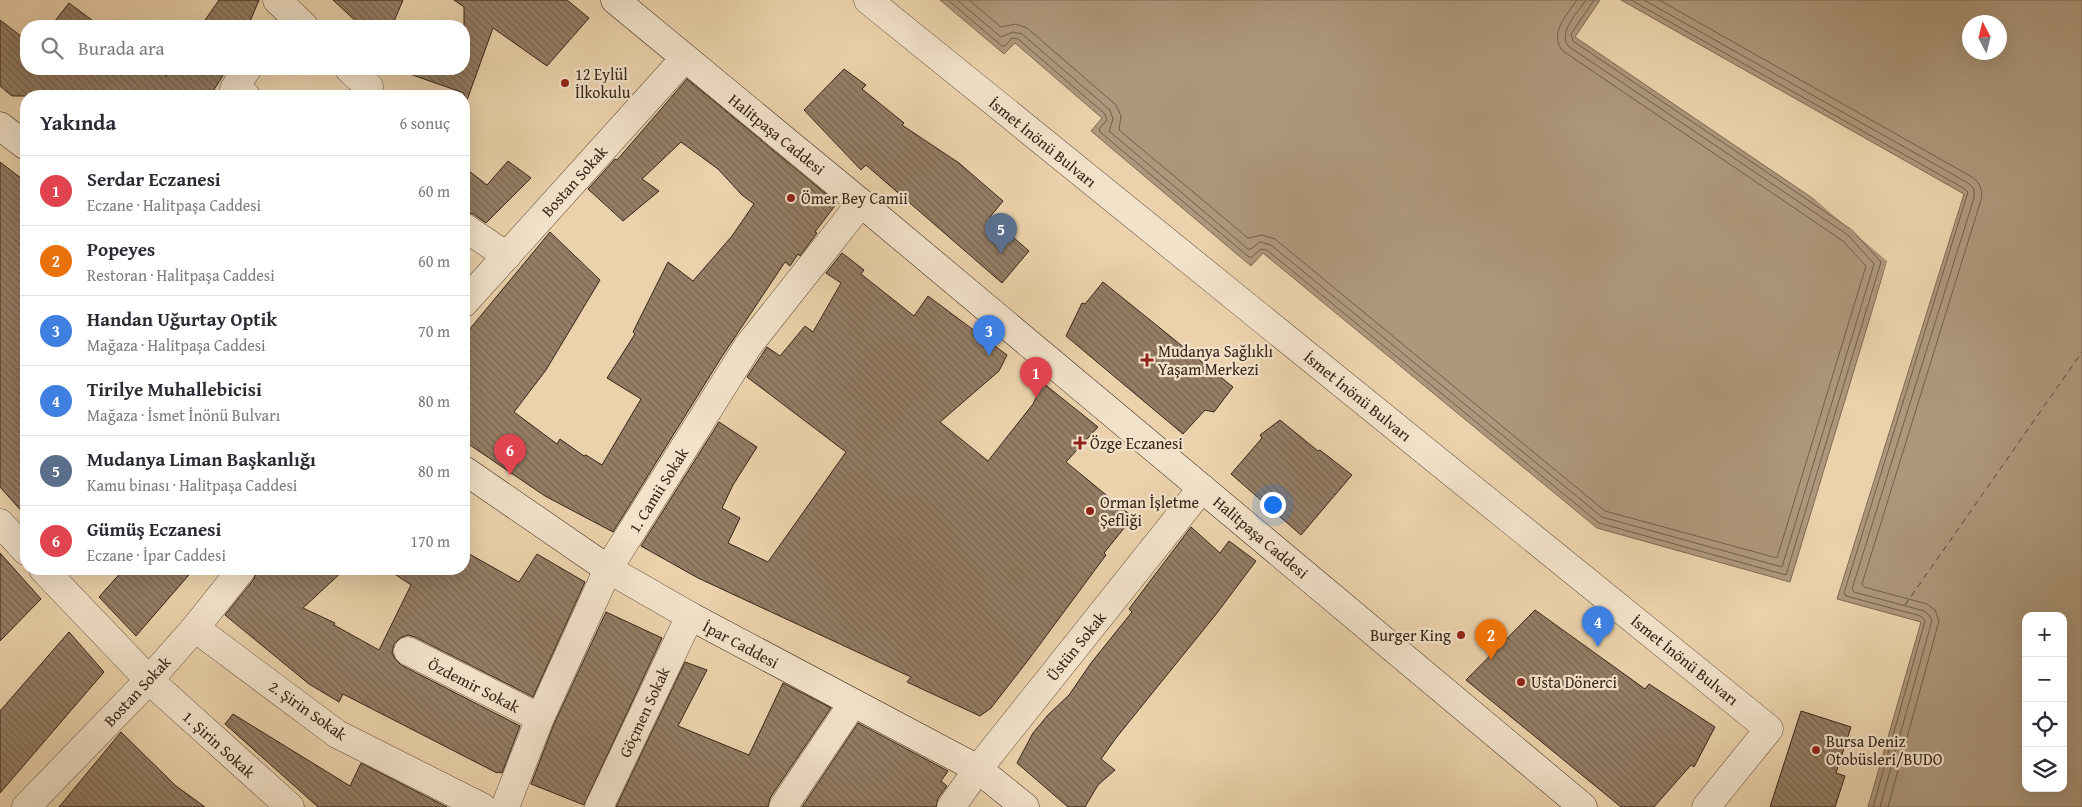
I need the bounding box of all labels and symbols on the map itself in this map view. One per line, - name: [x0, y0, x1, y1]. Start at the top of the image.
- north arrow: [1962, 15, 2007, 60]
- place label: 12 Eylül İlkokulu: [575, 62, 631, 104]
- marker: 12 Eylül İlkokulu: [559, 77, 571, 89]
- street label: Halitpaşa Caddesi: [724, 88, 831, 181]
- street label: İsmet İnönü Bulvarı: [984, 91, 1103, 193]
- street label: Bostan Sokak: [535, 139, 613, 222]
- place label: Ömer Bey Camii: [801, 186, 908, 210]
- marker: Ömer Bey Camii: [785, 192, 797, 204]
- pin: 5: [985, 213, 1017, 254]
- pin: 3: [973, 315, 1005, 356]
- place label: Mudanya Sağlıklı Yaşam Merkezi: [1158, 339, 1274, 381]
- street label: İsmet İnönü Bulvarı: [1299, 345, 1418, 447]
- marker: Mudanya Sağlıklı Yaşam Merkezi: [1140, 353, 1154, 367]
- pin: 1: [1020, 357, 1052, 398]
- place label: Özge Eczanesi: [1090, 431, 1183, 455]
- pin: 6: [494, 434, 526, 475]
- marker: Özge Eczanesi: [1074, 437, 1086, 449]
- street label: 1. Camii Sokak: [622, 442, 694, 537]
- place label: Orman İşletme Şefliği: [1100, 490, 1199, 532]
- street label: Halitpaşa Caddesi: [1208, 490, 1314, 584]
- your location: [1260, 492, 1286, 518]
- marker: Orman İşletme Şefliği: [1084, 505, 1096, 517]
- street label: Üstün Sokak: [1040, 605, 1112, 686]
- pin: 4: [1582, 606, 1614, 647]
- street label: İsmet İnönü Bulvarı: [1626, 609, 1745, 711]
- street label: İpar Caddesi: [699, 614, 784, 674]
- pin: 2: [1475, 619, 1507, 660]
- place label: Burger King: [1370, 623, 1451, 647]
- marker: Burger King: [1455, 629, 1467, 641]
- street label: Bostan Sokak: [98, 650, 177, 732]
- street label: Özdemir Sokak: [424, 652, 525, 719]
- street label: Göçmen Sokak: [613, 662, 676, 761]
- place label: Usta Dönerci: [1531, 670, 1617, 694]
- street label: 2. Şirin Sokak: [264, 674, 353, 746]
- marker: Usta Dönerci: [1515, 676, 1527, 688]
- street label: 1. Şirin Sokak: [177, 705, 261, 784]
- place label: Bursa Deniz Otobüsleri/BUDO: [1826, 729, 1943, 771]
- marker: Bursa Deniz Otobüsleri/BUDO: [1810, 744, 1822, 756]

